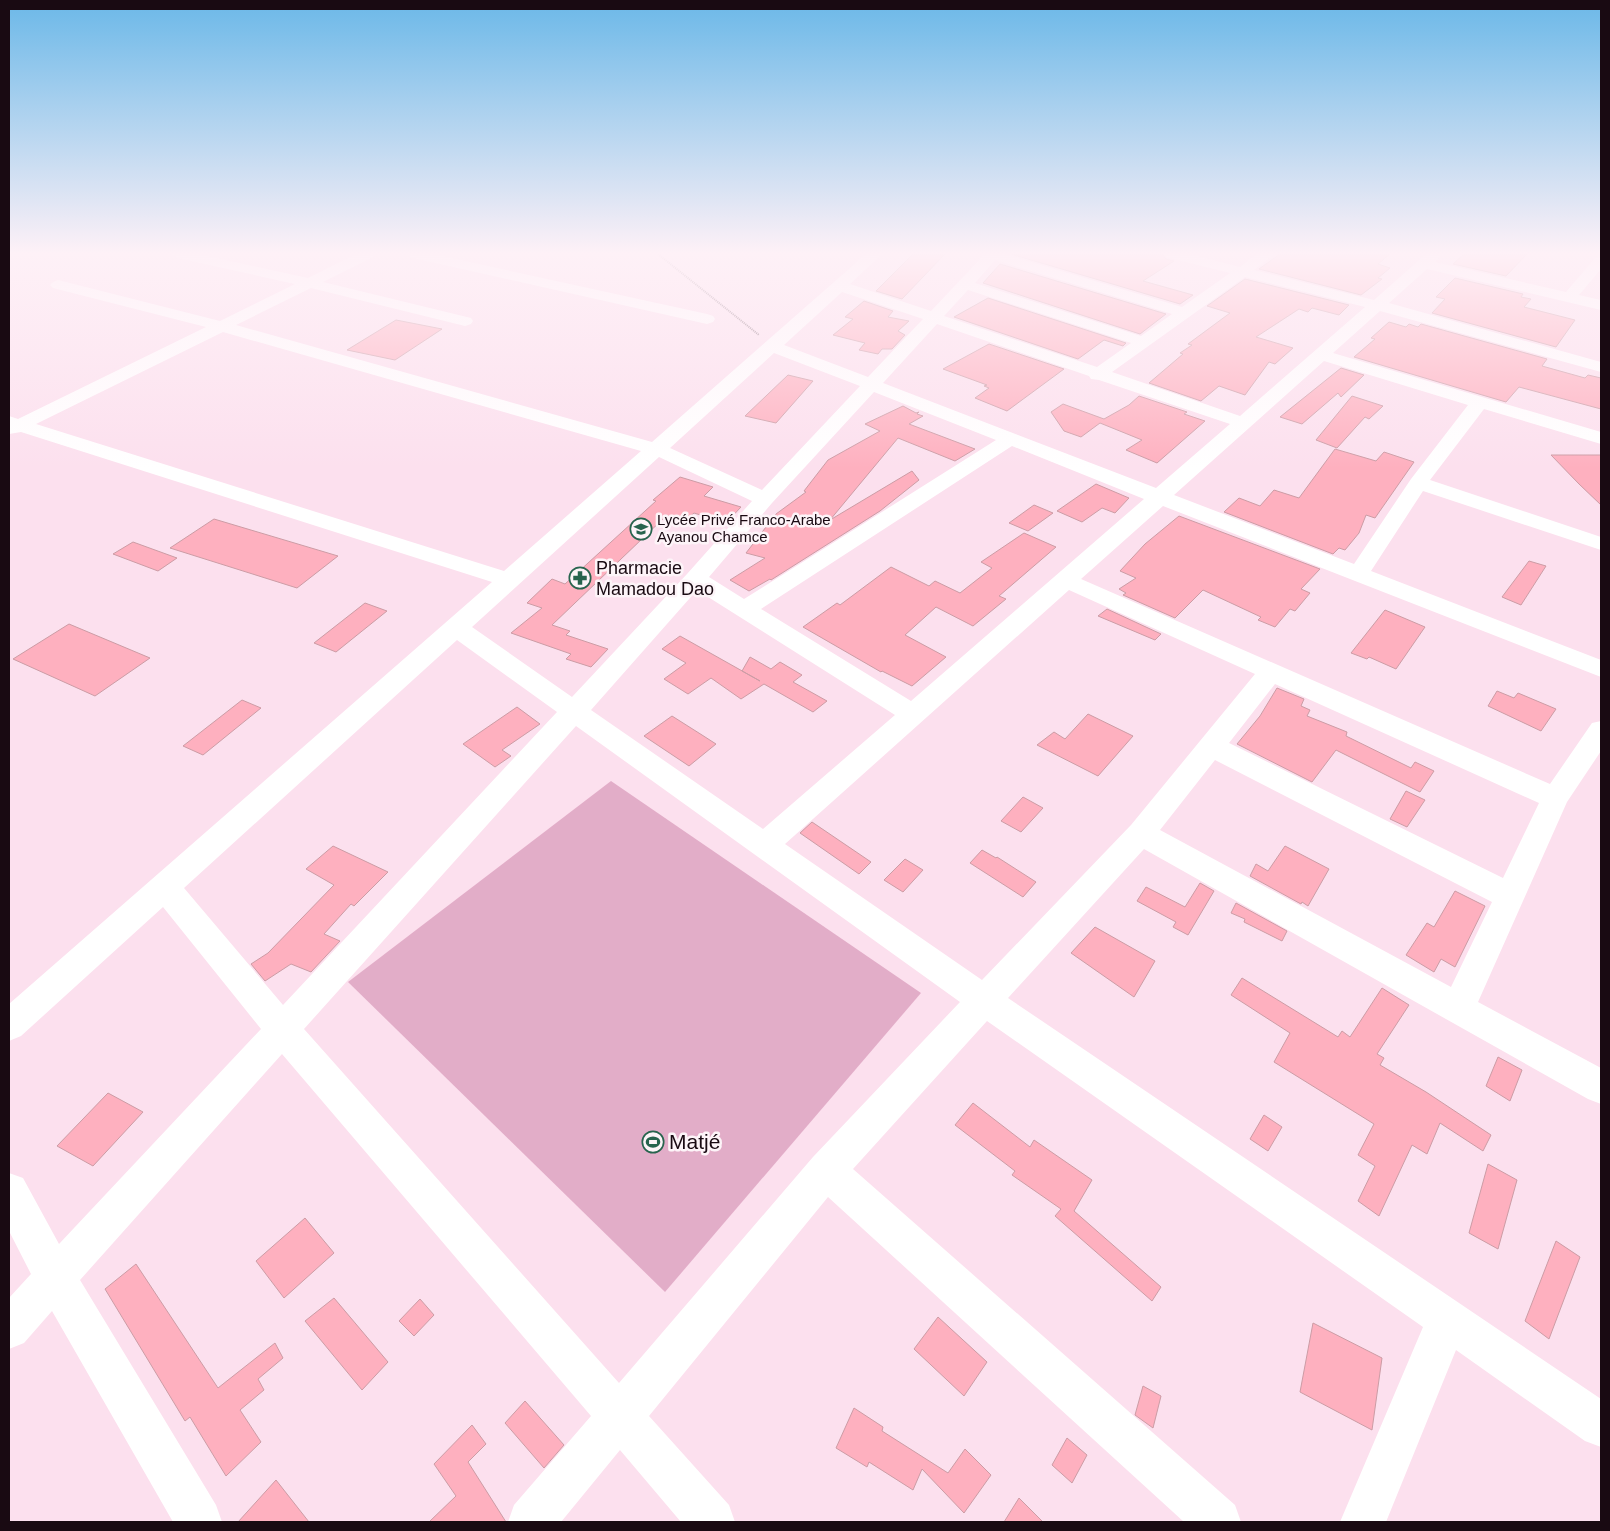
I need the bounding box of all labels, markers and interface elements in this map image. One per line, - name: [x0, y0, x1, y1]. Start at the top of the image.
- place label: Lycée Privé Franco-Arabe Ayanou Chamce: [657, 511, 831, 545]
- school or university icon: Lycée Privé Franco-Arabe Ayanou Chamce: [629, 517, 653, 541]
- place label: Pharmacie Mamadou Dao: [596, 558, 714, 599]
- pharmacy icon: Pharmacie Mamadou Dao: [568, 566, 592, 590]
- sports icon: Matjé: [641, 1130, 665, 1154]
- place label: Matjé: [669, 1130, 720, 1153]

